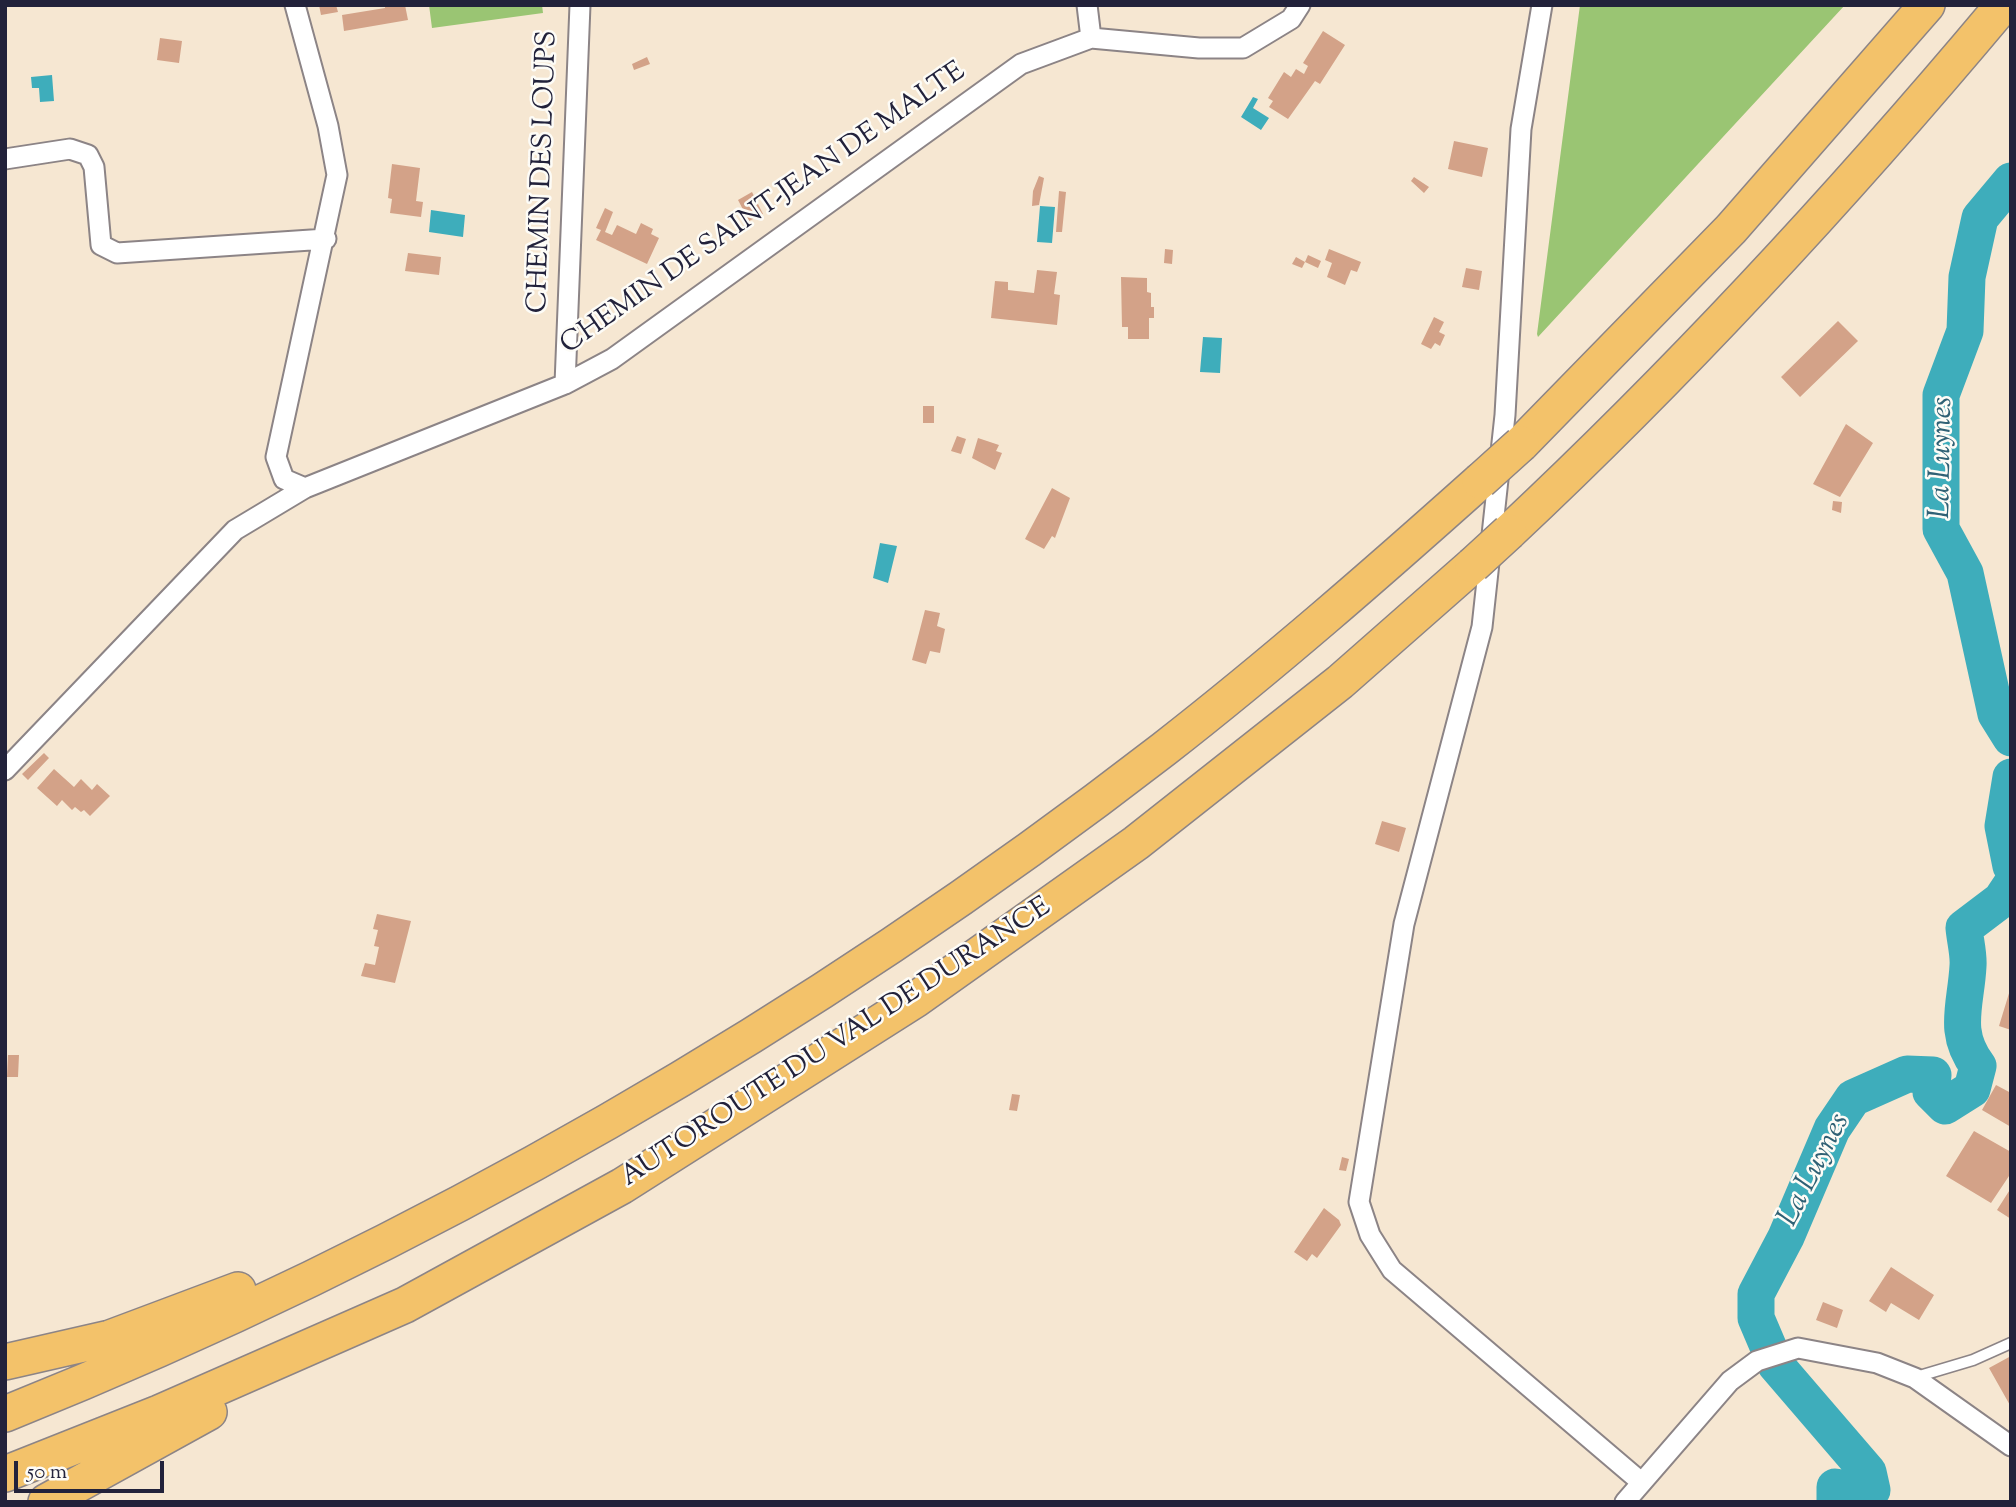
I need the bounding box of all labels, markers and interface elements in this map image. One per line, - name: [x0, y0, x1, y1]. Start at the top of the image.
- street label: CHEMIN DES LOUPS: [523, 30, 567, 314]
- street label: CHEMIN DE SAINT-JEAN DE MALTE: [555, 57, 973, 363]
- water label: La Luynes: [1925, 396, 1963, 520]
- street label: AUTOROUTE DU VAL DE DURANCE: [616, 892, 1058, 1196]
- water label: La Luynes: [1772, 1108, 1860, 1234]
- scale bar: [18, 1448, 168, 1492]
- text: 50 m: [27, 1458, 67, 1488]

